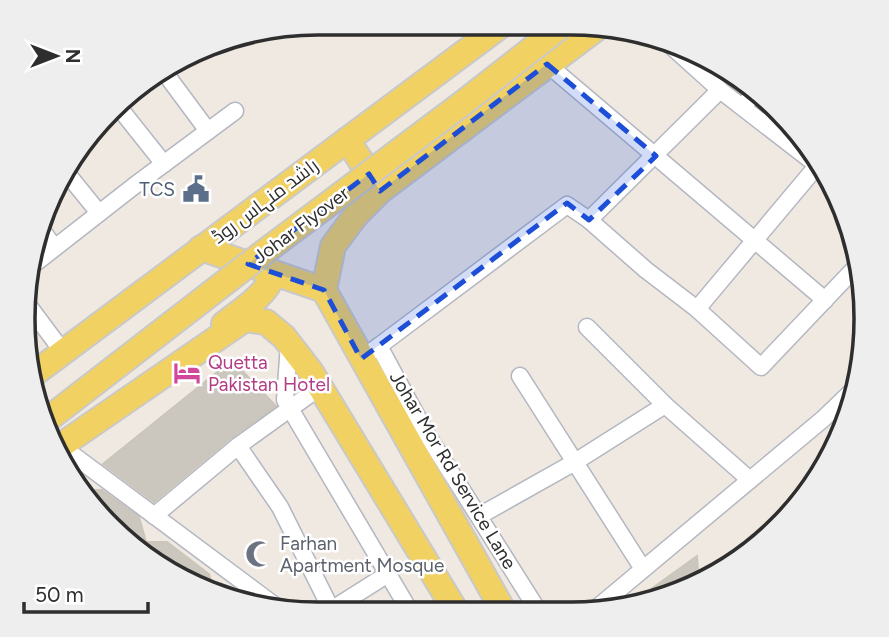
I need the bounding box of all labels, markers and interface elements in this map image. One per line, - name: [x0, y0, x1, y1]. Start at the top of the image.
- north arrow: [21, 21, 91, 91]
- text: N: [61, 49, 84, 63]
- street label: راشد منہاس روڈ: [207, 154, 324, 250]
- public building icon: TCS: [181, 174, 211, 204]
- place label: TCS: [139, 178, 175, 201]
- street label: Johar Flyover: [249, 181, 354, 268]
- place label: Quetta Pakistan Hotel: [208, 351, 330, 396]
- hotel icon: Quetta Pakistan Hotel: [172, 358, 202, 388]
- street label: Johar Mor Rd Service Lane: [385, 367, 521, 573]
- place label: Farhan Apartment Mosque: [280, 532, 444, 577]
- mosque icon: Farhan Apartment Mosque: [244, 539, 274, 569]
- scale bar: [24, 570, 149, 614]
- text: 50 m: [35, 582, 84, 607]

